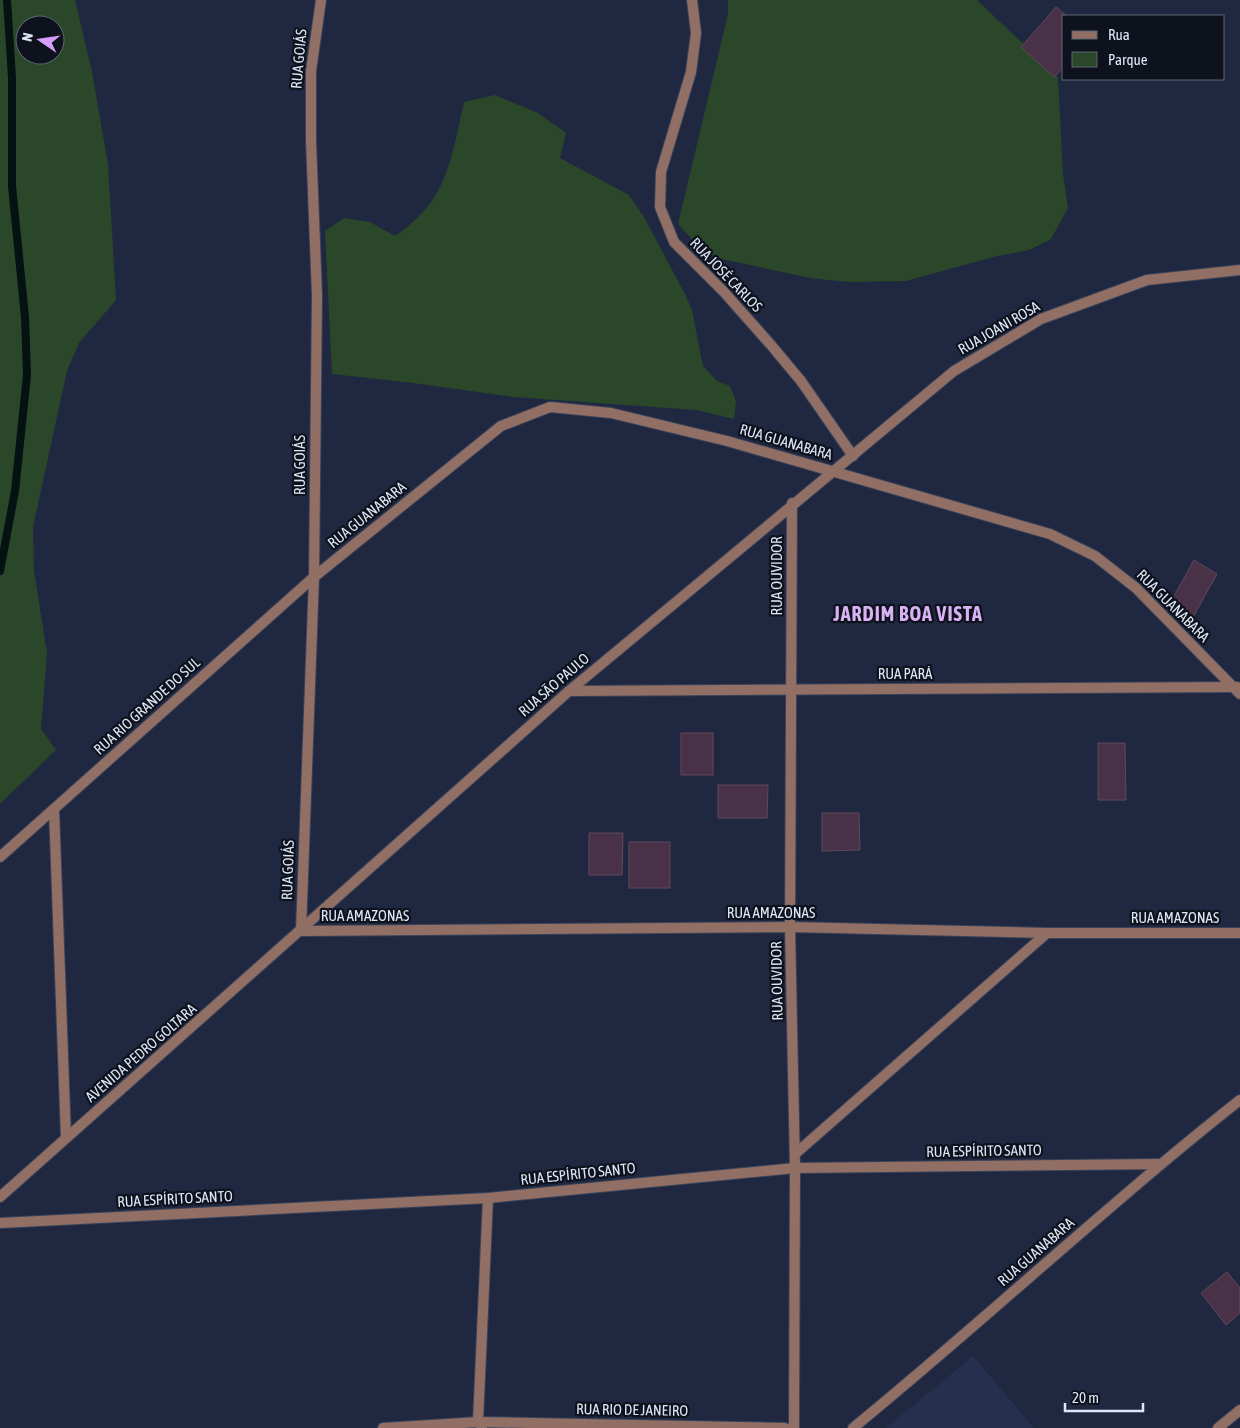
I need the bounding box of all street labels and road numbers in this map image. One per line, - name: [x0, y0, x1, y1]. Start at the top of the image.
- street label: RUA GOIÁS: [287, 28, 310, 90]
- street label: RUA JOSÉ CARLOS: [687, 234, 766, 315]
- street label: RUA JOANI ROSA: [955, 297, 1043, 358]
- street label: RUA GUANABARA: [738, 420, 835, 463]
- street label: RUA GOIÁS: [291, 435, 308, 495]
- street label: RUA GUANABARA: [324, 478, 410, 551]
- street label: RUA OUVIDOR: [768, 536, 785, 616]
- street label: RUA GUANABARA: [1134, 566, 1214, 646]
- street label: RUA SÃO PAULO: [515, 649, 592, 720]
- street label: RUA RIO GRANDE DO SUL: [90, 653, 203, 758]
- street label: RUA PARÁ: [878, 665, 933, 682]
- street label: RUA GOIÁS: [278, 840, 297, 900]
- street label: RUA AMAZONAS: [727, 904, 815, 921]
- street label: RUA AMAZONAS: [321, 907, 409, 924]
- street label: RUA AMAZONAS: [1131, 909, 1219, 926]
- street label: RUA OUVIDOR: [767, 941, 786, 1021]
- street label: AVENIDA PEDRO GOLTARA: [82, 1000, 200, 1105]
- street label: RUA ESPÍRITO SANTO: [926, 1141, 1042, 1160]
- street label: RUA ESPÍRITO SANTO: [520, 1159, 637, 1188]
- street label: RUA ESPÍRITO SANTO: [117, 1187, 233, 1210]
- street label: RUA GUANABARA: [994, 1213, 1078, 1289]
- street label: RUA RIO DE JANEIRO: [576, 1400, 688, 1419]

